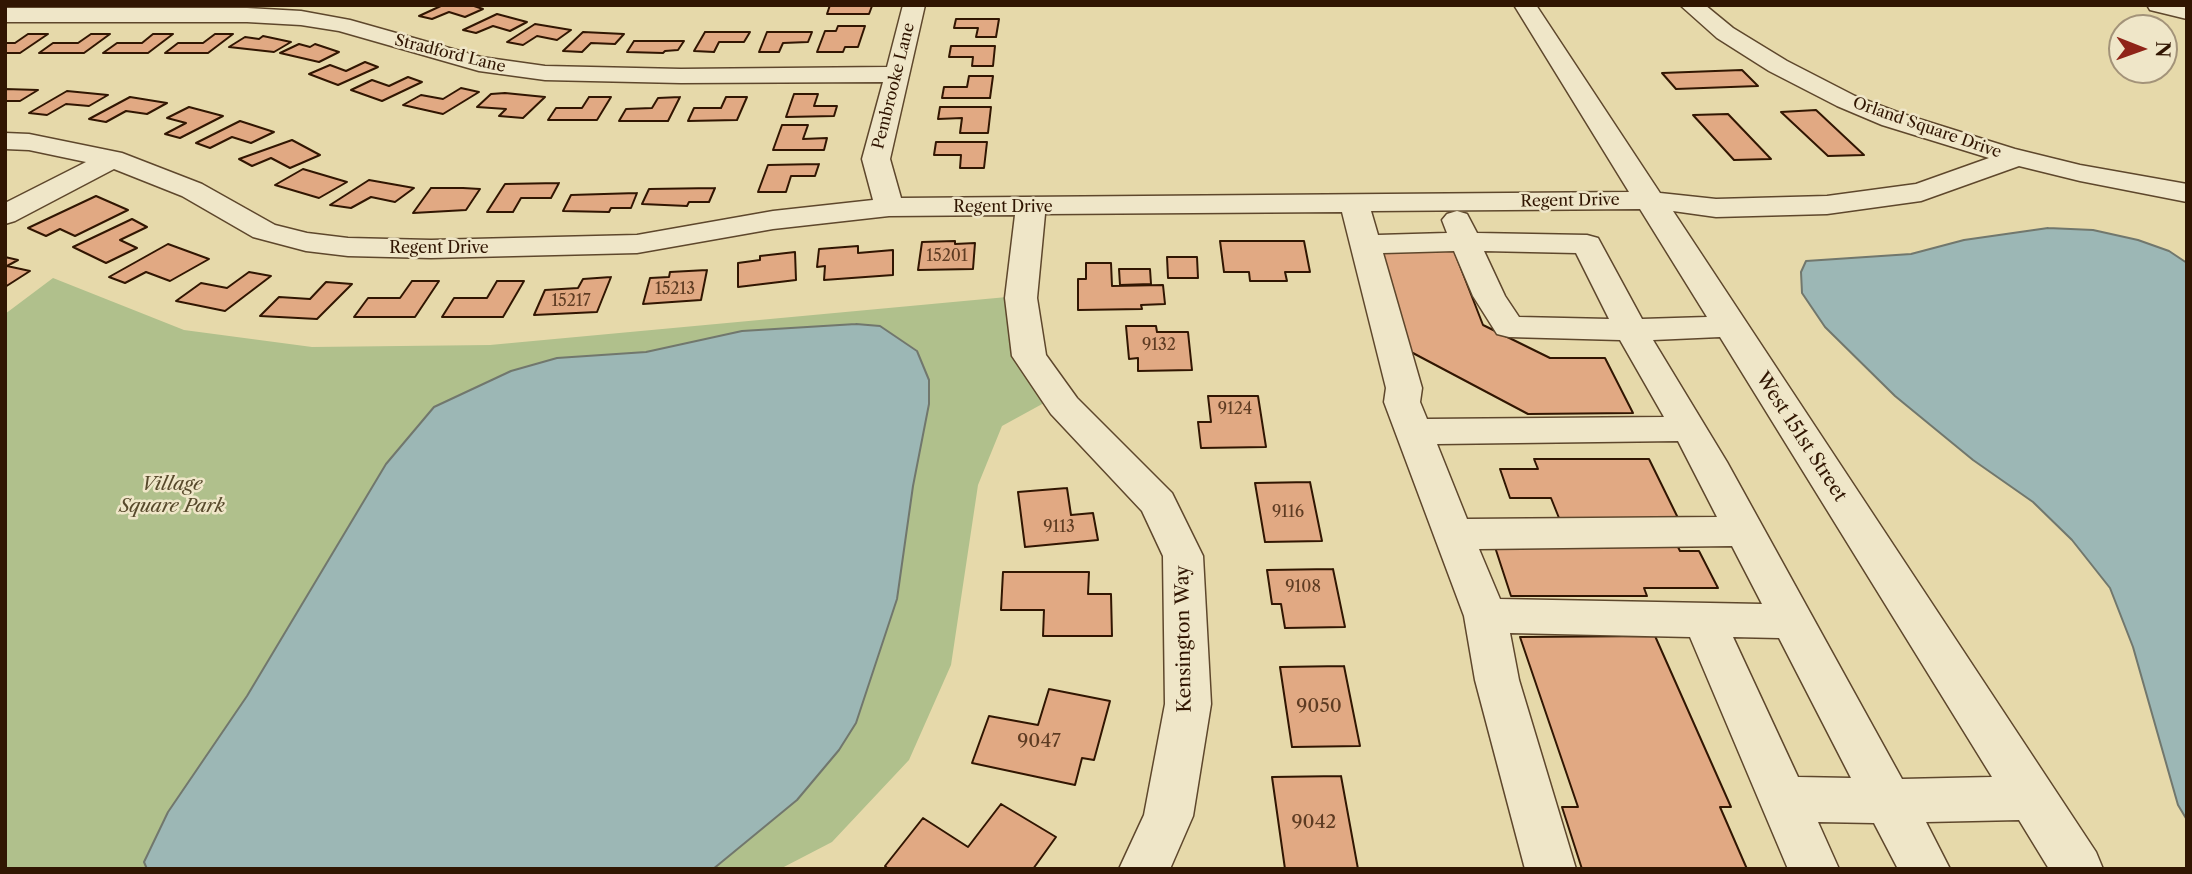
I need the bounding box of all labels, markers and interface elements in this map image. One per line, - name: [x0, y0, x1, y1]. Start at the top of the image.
- north arrow: [2108, 14, 2178, 84]
- street label: Pembrooke Lane: [869, 21, 919, 151]
- street label: Stradford Lane: [392, 31, 508, 77]
- text: N: [2151, 41, 2174, 58]
- street label: Orland Square Drive: [1850, 94, 2004, 162]
- street label: Regent Drive: [1520, 191, 1620, 211]
- street label: Regent Drive: [953, 197, 1053, 217]
- street label: Regent Drive: [389, 238, 489, 258]
- house number: 15201: [926, 246, 968, 266]
- house number: 15213: [655, 279, 695, 299]
- house number: 15217: [551, 291, 591, 311]
- house number: 9132: [1142, 335, 1176, 355]
- street label: West 151st Street: [1751, 368, 1851, 506]
- house number: 9124: [1218, 399, 1252, 419]
- park label: Village Square Park: [119, 474, 225, 518]
- house number: 9116: [1272, 502, 1304, 522]
- house number: 9113: [1043, 517, 1075, 537]
- street label: Kensington Way: [1171, 565, 1197, 713]
- house number: 9108: [1285, 577, 1321, 597]
- house number: 9050: [1296, 696, 1342, 718]
- house number: 9047: [1017, 731, 1061, 753]
- house number: 9042: [1291, 812, 1337, 834]

